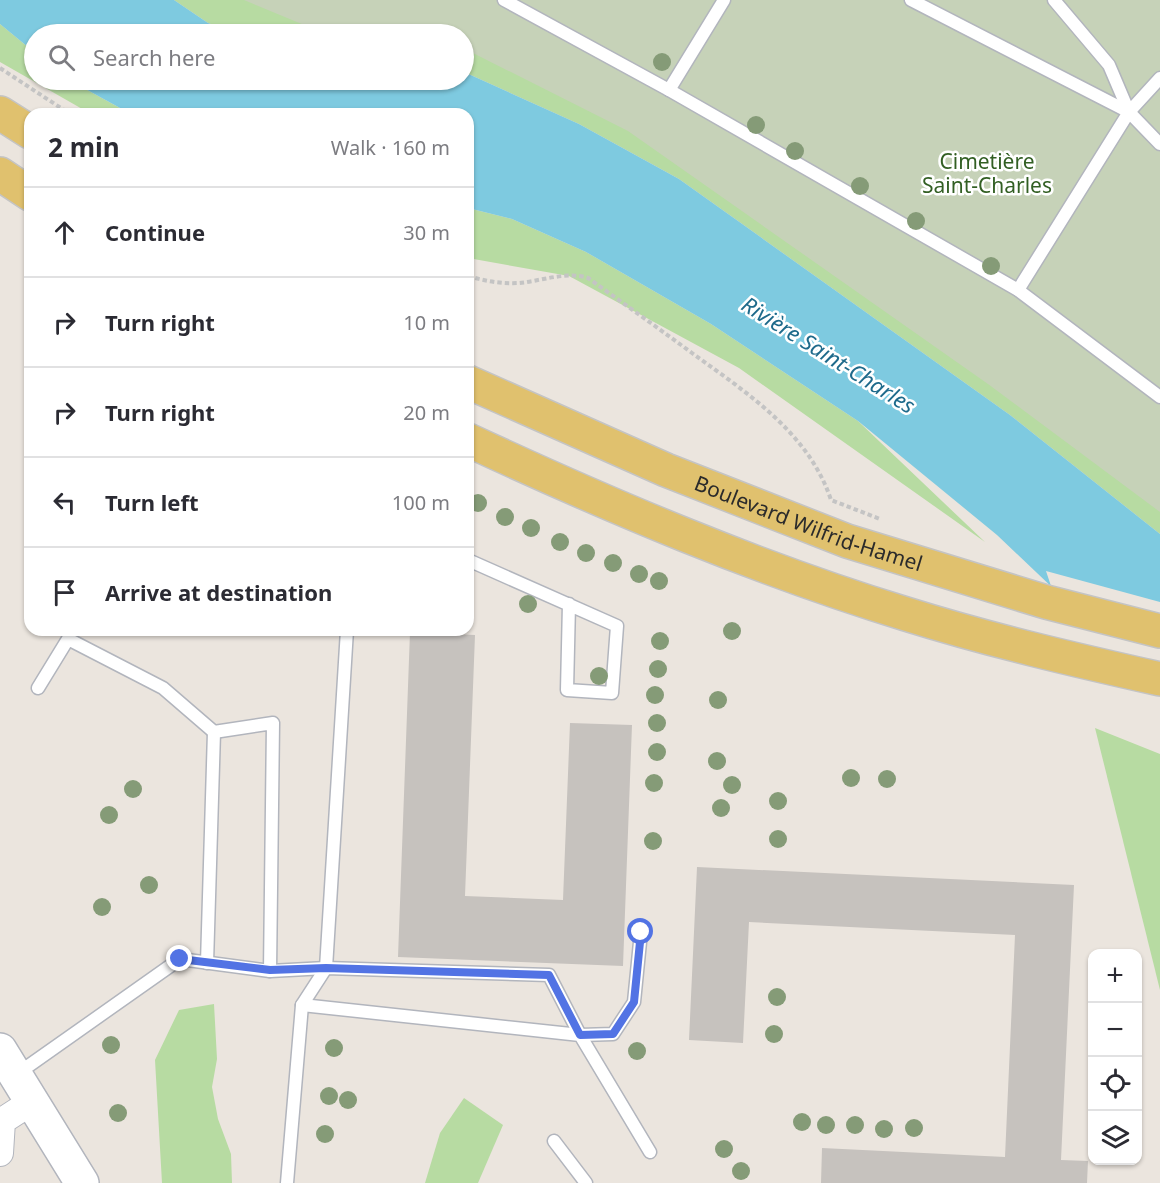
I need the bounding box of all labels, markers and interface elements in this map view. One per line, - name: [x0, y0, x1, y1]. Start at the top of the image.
- search box: [24, 24, 474, 90]
- icon: search: [45, 41, 78, 74]
- text: Search here: [93, 42, 215, 72]
- text: 2 min: [48, 129, 120, 165]
- text: Walk · 160 m: [331, 134, 450, 161]
- park label: Cimetière Saint-Charles: [922, 147, 1052, 199]
- icon: ahead: [48, 216, 81, 249]
- text: Continue: [105, 217, 205, 247]
- text: 30 m: [403, 219, 450, 246]
- water label: Rivière Saint-Charles: [736, 288, 922, 420]
- icon: right: [48, 306, 81, 339]
- text: Turn right: [105, 307, 215, 337]
- text: 10 m: [403, 309, 450, 336]
- icon: right: [48, 396, 81, 429]
- text: Turn right: [105, 397, 215, 427]
- text: 20 m: [403, 399, 450, 426]
- street label: Boulevard Wilfrid-Hamel: [691, 469, 926, 577]
- icon: left: [48, 486, 81, 519]
- text: Turn left: [105, 487, 199, 517]
- text: 100 m: [392, 489, 450, 516]
- icon: arrive: [48, 576, 81, 609]
- text: Arrive at destination: [105, 577, 332, 607]
- route start: [627, 918, 653, 944]
- route end: [166, 945, 192, 971]
- map controls: [1088, 949, 1142, 1165]
- button: +: [1088, 949, 1142, 1003]
- button: −: [1088, 1003, 1142, 1057]
- button: locate: [1088, 1057, 1142, 1111]
- button: layers: [1088, 1111, 1142, 1165]

